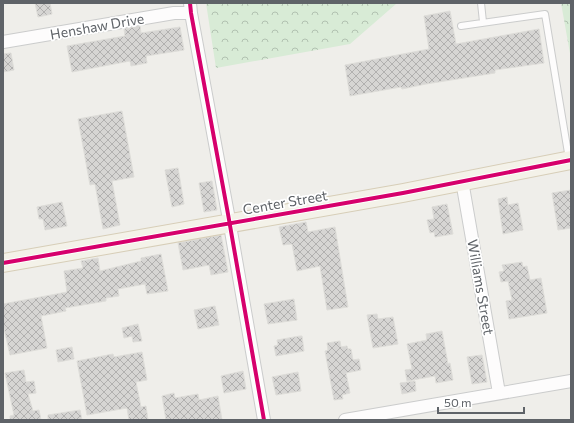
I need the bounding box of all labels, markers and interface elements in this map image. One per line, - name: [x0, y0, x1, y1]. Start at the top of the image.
- street label: Henshaw Drive: [49, 9, 145, 43]
- street label: Center Street: [241, 186, 329, 218]
- street label: Williams Street: [464, 238, 498, 336]
- scale bar: [438, 389, 524, 415]
- text: 50 m: [444, 395, 472, 409]

